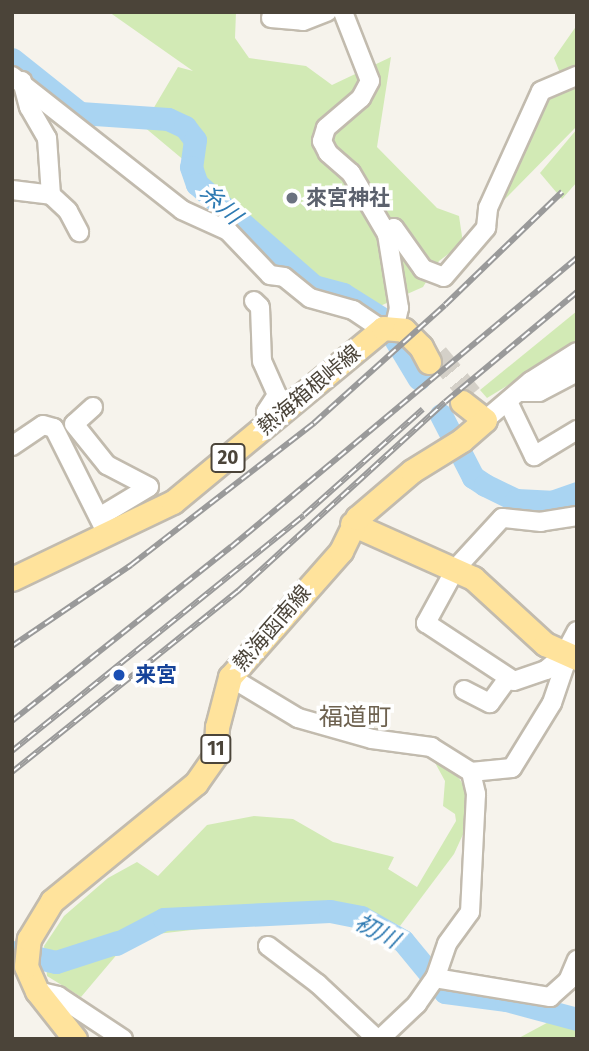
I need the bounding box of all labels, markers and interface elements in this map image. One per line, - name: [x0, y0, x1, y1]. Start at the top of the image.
- water label: 糸川: [195, 178, 247, 230]
- place label: 來宮神社: [306, 185, 390, 211]
- marker: 來宮神社: [284, 190, 300, 206]
- street label: 熱海箱根峠線: [253, 340, 365, 440]
- road number: 20: [210, 442, 246, 474]
- street label: 熱海函南線: [228, 580, 316, 676]
- place label: 来宮: [135, 662, 177, 688]
- marker: 来宮: [109, 665, 129, 685]
- district label: 福道町: [319, 704, 391, 732]
- road number: 11: [200, 734, 232, 764]
- water label: 初川: [350, 908, 404, 954]

